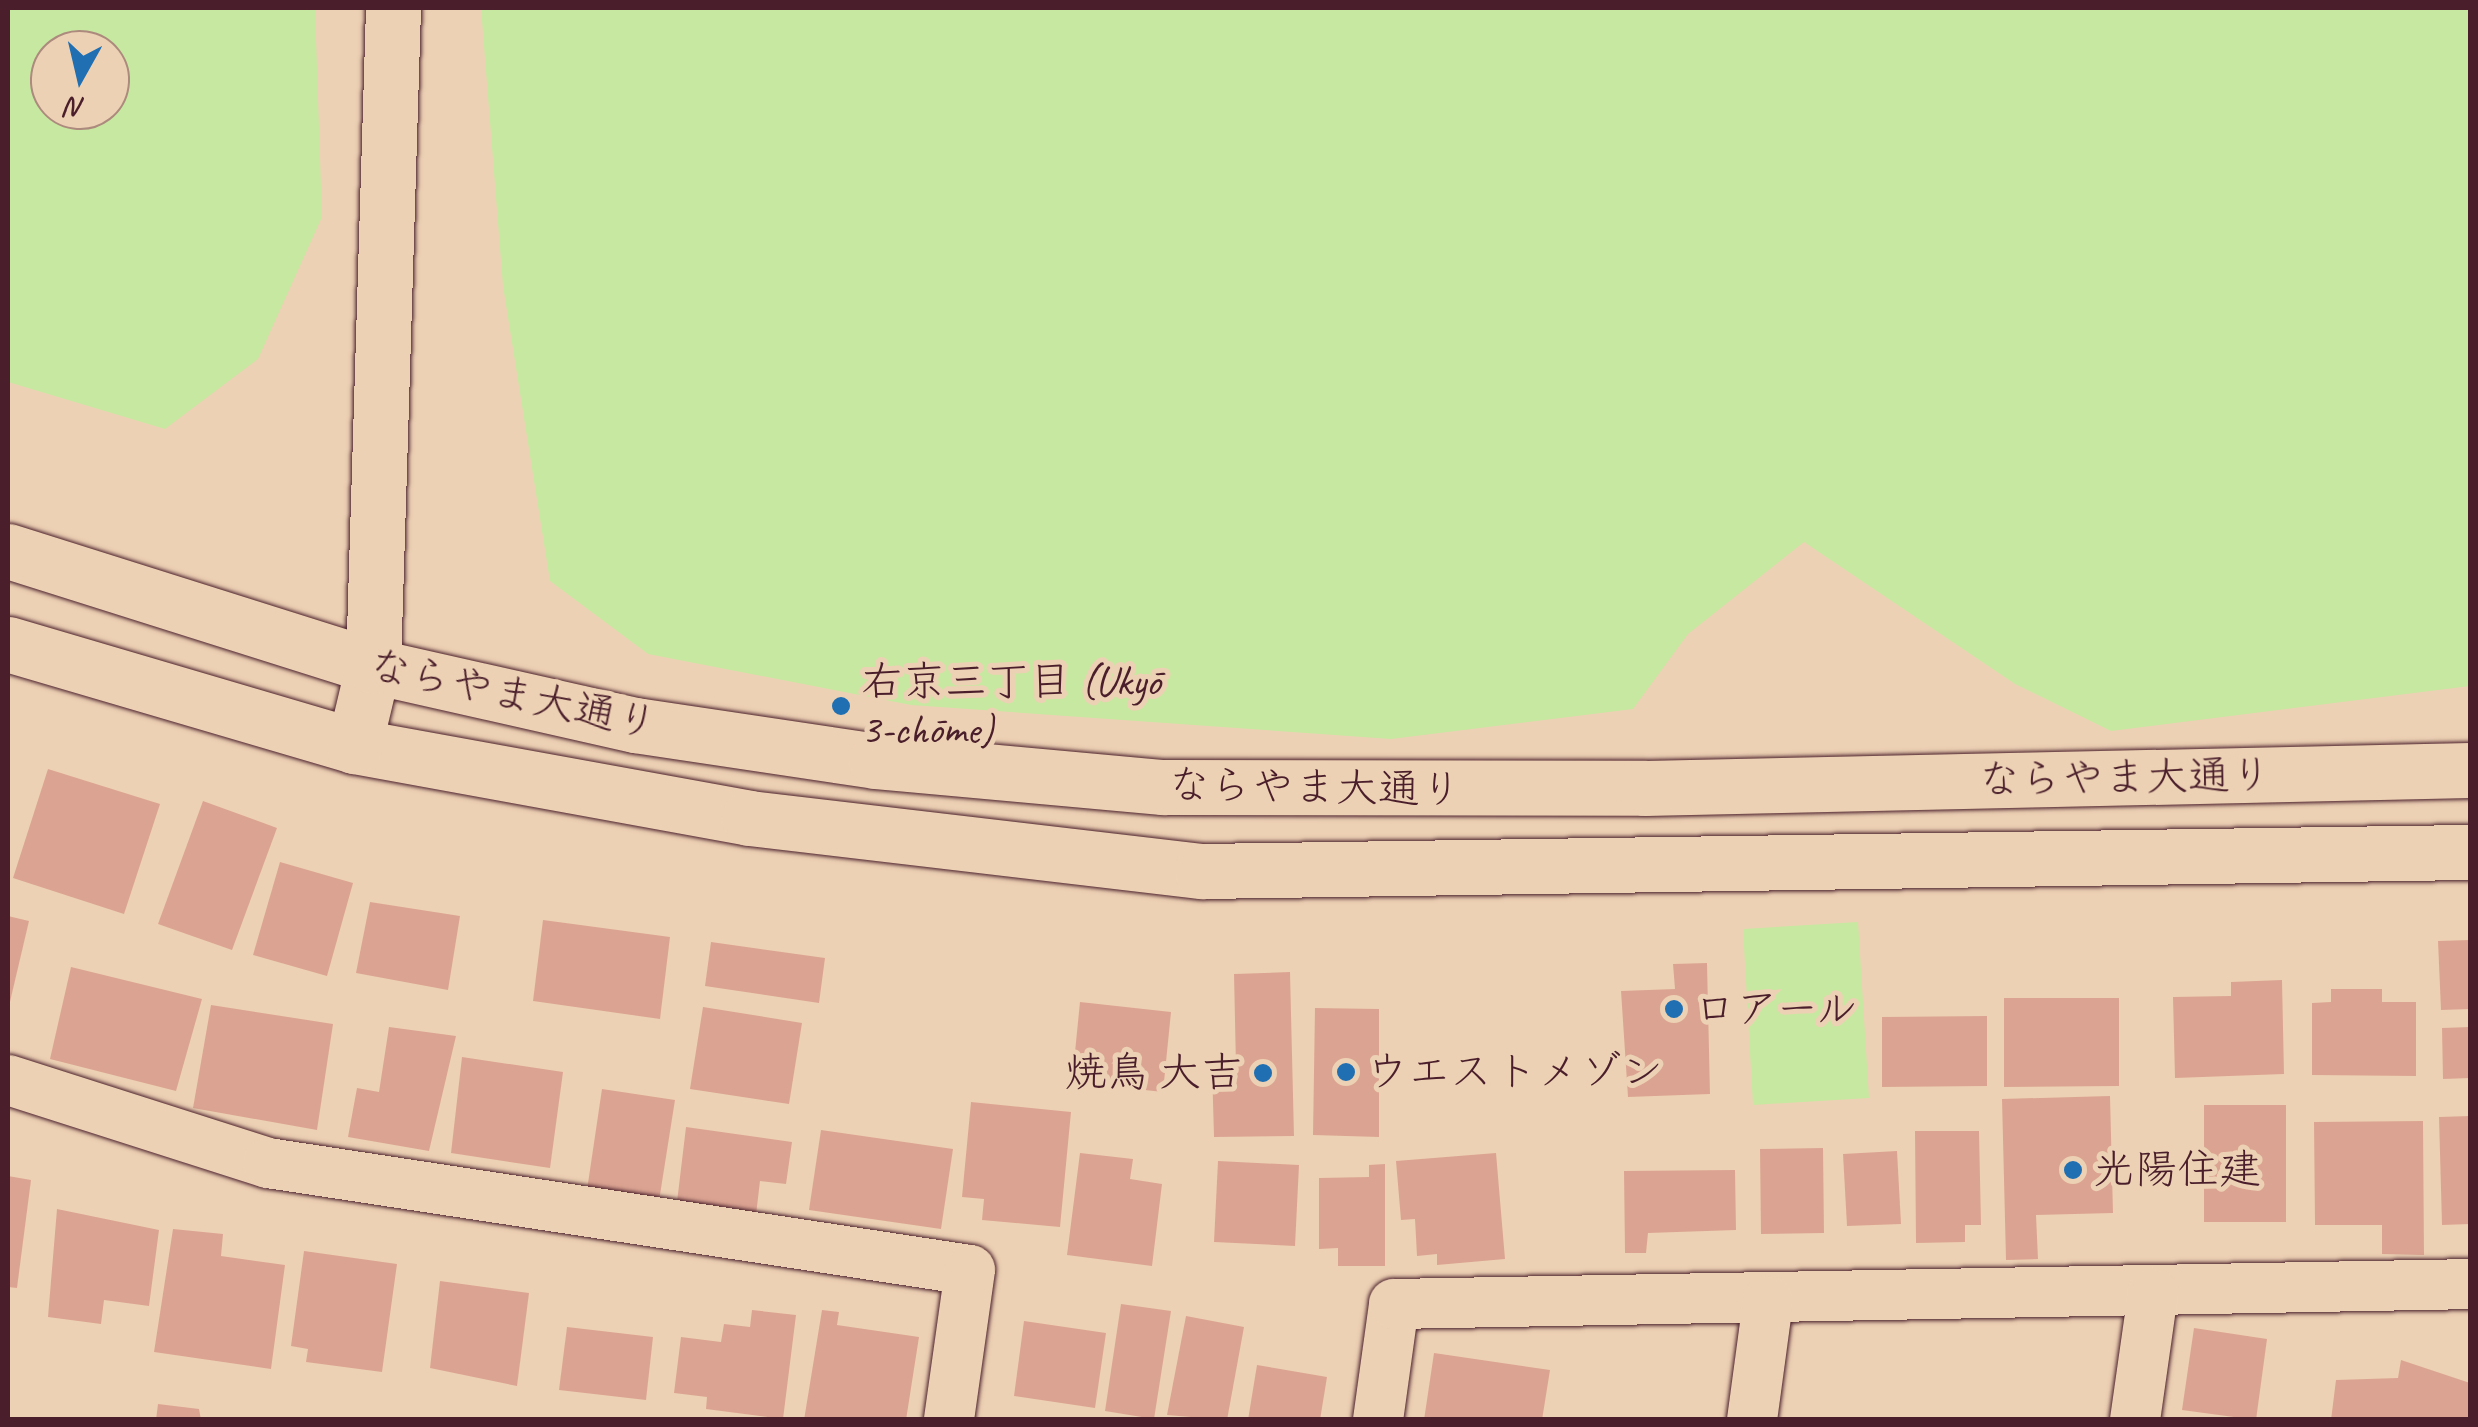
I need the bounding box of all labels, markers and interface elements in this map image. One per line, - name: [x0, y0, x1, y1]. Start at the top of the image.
- north arrow: [30, 30, 130, 130]
- text: N: [65, 90, 87, 127]
- street label: ならやま大通り: [364, 640, 662, 750]
- place label: 右京三丁目 (Ukyō 3-chōme): [861, 657, 1161, 756]
- marker: 右京三丁目 (Ukyō 3-chōme): [830, 695, 852, 717]
- street label: ならやま大通り: [1978, 750, 2272, 806]
- street label: ならやま大通り: [1168, 760, 1462, 816]
- place label: ロアール: [1694, 984, 1860, 1034]
- marker: ロアール: [1663, 998, 1685, 1020]
- place label: ウエストメゾン: [1366, 1047, 1660, 1097]
- place label: 焼鳥 大吉: [1065, 1048, 1243, 1098]
- marker: ウエストメゾン: [1335, 1061, 1357, 1083]
- marker: 焼鳥 大吉: [1252, 1062, 1274, 1084]
- place label: 光陽住建: [2093, 1145, 2261, 1195]
- marker: 光陽住建: [2062, 1159, 2084, 1181]

